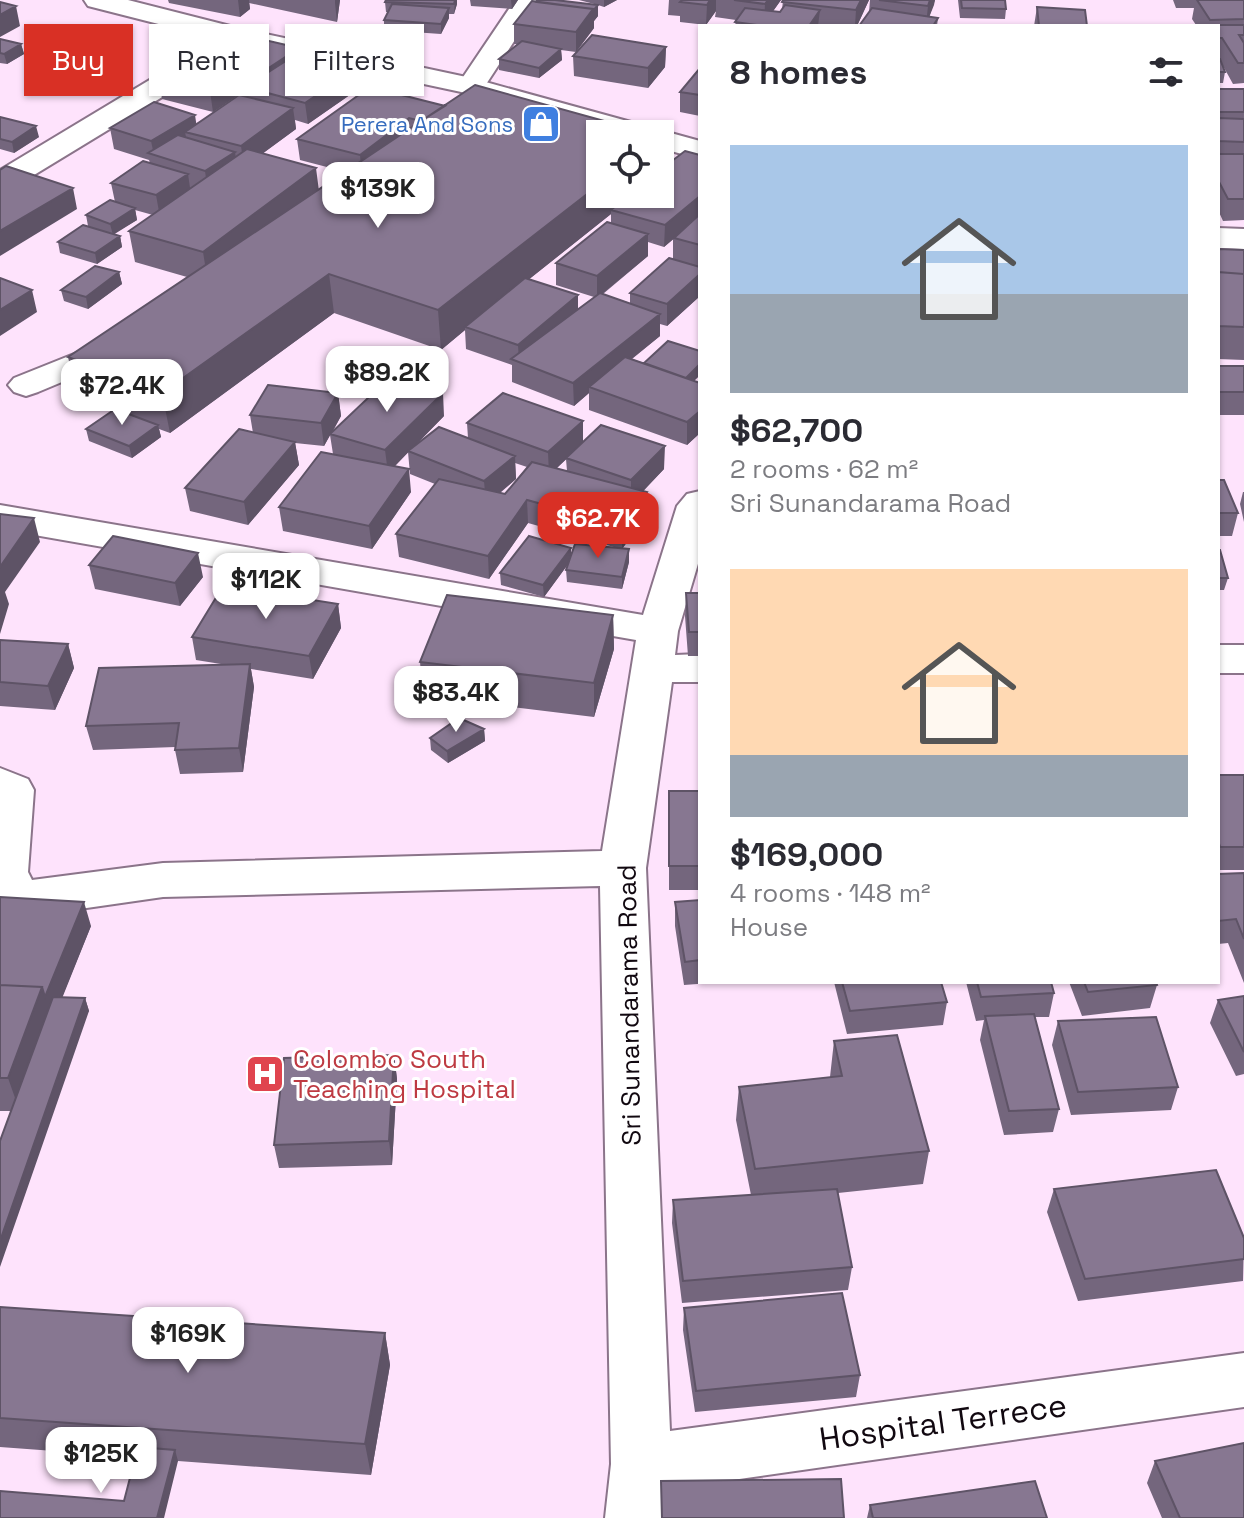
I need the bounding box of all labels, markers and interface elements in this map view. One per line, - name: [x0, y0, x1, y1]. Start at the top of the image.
- chip: Buy: [24, 24, 133, 96]
- chip: Rent: [149, 24, 269, 96]
- chip: Filters: [285, 24, 424, 96]
- icon: filters: [1144, 50, 1188, 94]
- text: 8 homes: [730, 51, 867, 94]
- shop icon: Perera And Sons: [520, 103, 562, 145]
- place label: Perera And Sons: [341, 110, 513, 138]
- map controls: [586, 120, 674, 208]
- button: locate: [586, 120, 674, 208]
- pin: $139K: [322, 162, 434, 230]
- text: $139K: [340, 171, 416, 205]
- icon: home: [887, 197, 1031, 341]
- pin: $89.2K: [322, 346, 452, 414]
- text: $89.2K: [344, 355, 430, 389]
- pin: $72.4K: [57, 359, 187, 427]
- text: $72.4K: [79, 368, 165, 402]
- text: $62,700: [730, 409, 863, 452]
- text: 2 rooms · 62 m²: [730, 452, 918, 486]
- text: Sri Sunandarama Road: [730, 486, 1011, 520]
- pin: $62.7K: [533, 492, 663, 560]
- text: $62.7K: [556, 501, 640, 535]
- pin: $112K: [210, 553, 322, 621]
- text: $112K: [231, 562, 301, 596]
- icon: home: [887, 621, 1031, 765]
- pin: $83.4K: [391, 666, 521, 734]
- text: $83.4K: [412, 675, 500, 709]
- text: $169,000: [730, 833, 883, 876]
- street label: Sri Sunandarama Road: [610, 864, 648, 1146]
- text: 4 rooms · 148 m²: [730, 876, 931, 910]
- text: House: [730, 910, 808, 944]
- place label: Colombo South Teaching Hospital: [293, 1042, 516, 1106]
- hospital icon: Colombo South Teaching Hospital: [244, 1053, 286, 1095]
- pin: $169K: [132, 1307, 244, 1375]
- text: $169K: [150, 1316, 226, 1350]
- street label: Hospital Terrece: [817, 1385, 1069, 1459]
- pin: $125K: [45, 1427, 157, 1495]
- text: $125K: [64, 1436, 138, 1470]

